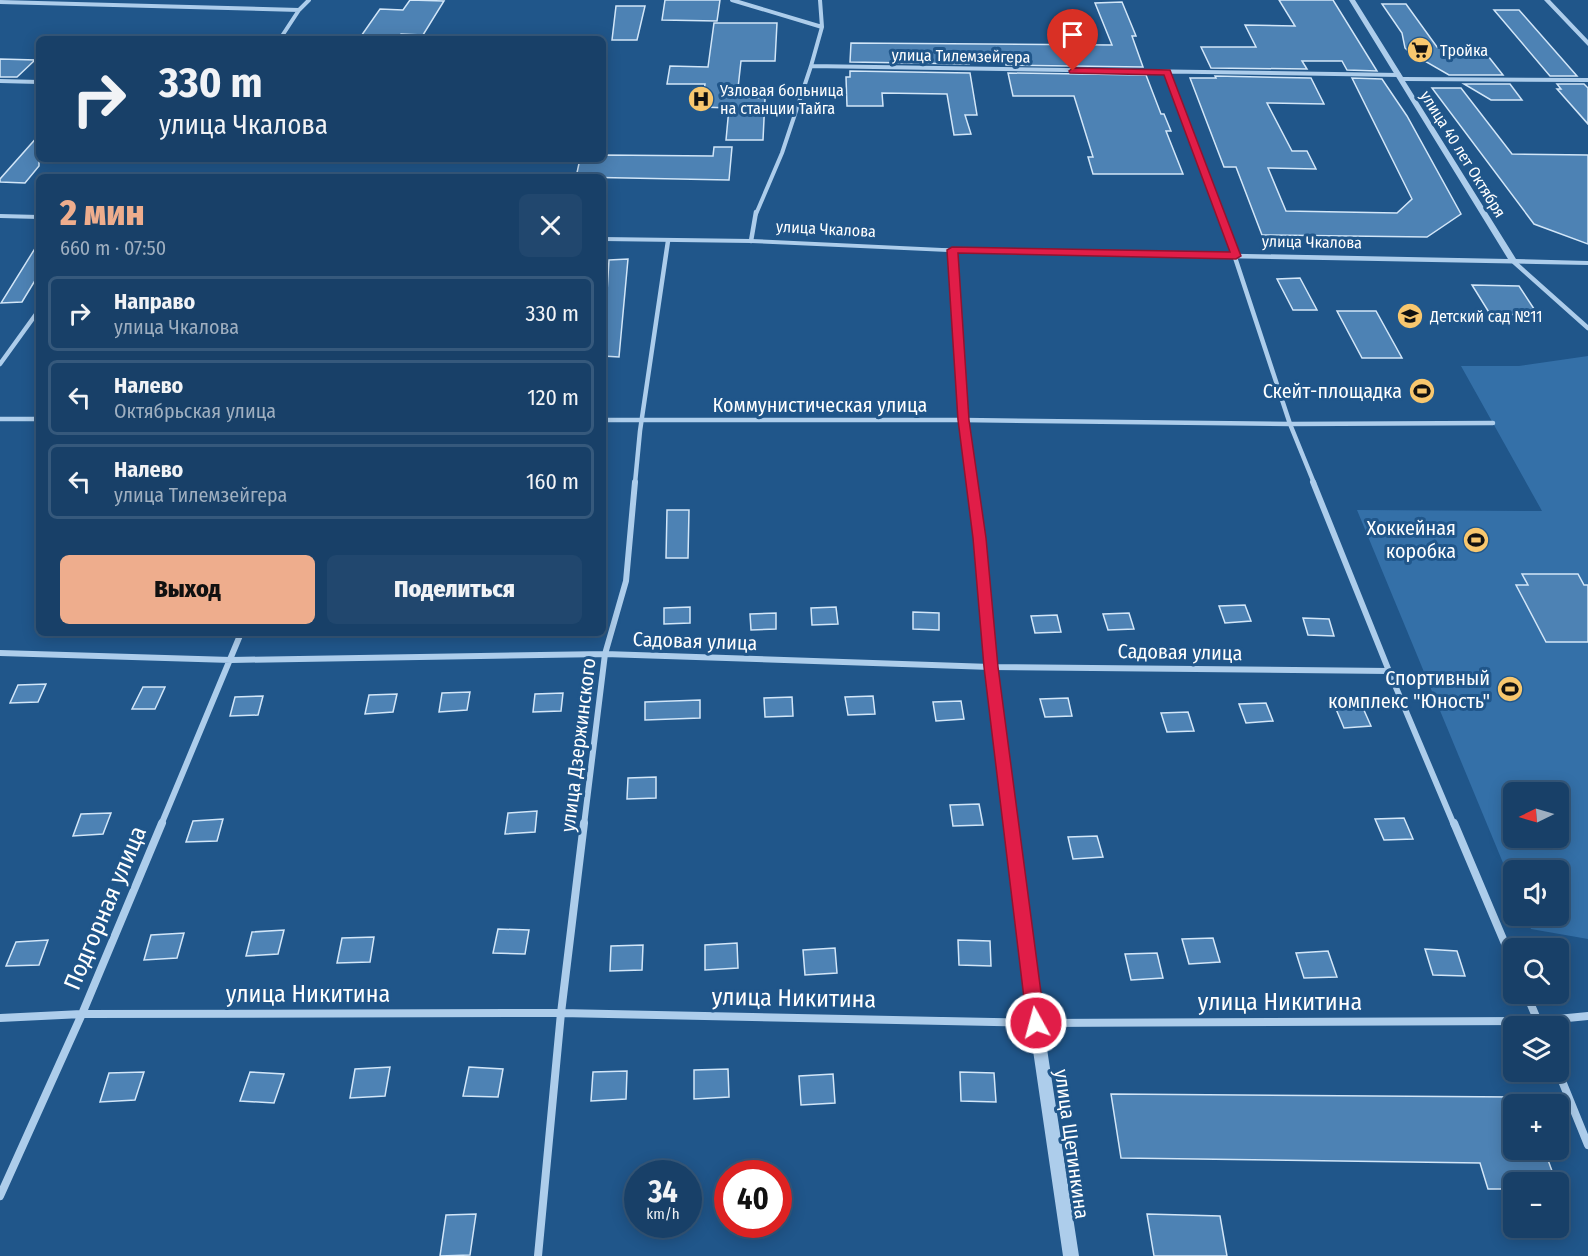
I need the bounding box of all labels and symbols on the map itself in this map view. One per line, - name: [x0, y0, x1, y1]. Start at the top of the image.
- pin: [1047, 9, 1098, 71]
- supermarket icon: Тройка: [1405, 35, 1435, 65]
- place label: Тройка: [1440, 41, 1488, 60]
- street label: улица Тилемзейгера: [892, 45, 1031, 67]
- place label: Узловая больница на станции Тайга: [719, 81, 844, 118]
- hospital icon: Узловая больница на станции Тайга: [686, 84, 716, 114]
- street label: улица 40 лет Октября: [1416, 87, 1510, 221]
- street label: улица Чкалова: [776, 217, 877, 241]
- street label: улица Чкалова: [1262, 232, 1362, 252]
- school or university icon: Детский сад №11: [1395, 301, 1425, 331]
- place label: Детский сад №11: [1429, 307, 1543, 326]
- sports icon: Скейт-площадка: [1407, 376, 1437, 406]
- place label: Скейт-площадка: [1263, 379, 1402, 403]
- street label: Коммунистическая улица: [713, 393, 927, 417]
- place label: Хоккейная коробка: [1366, 516, 1456, 563]
- sports icon: Хоккейная коробка: [1461, 525, 1491, 555]
- street label: Садовая улица: [632, 627, 758, 655]
- street label: Садовая улица: [1117, 639, 1243, 665]
- street label: улица Дзержинского: [555, 657, 601, 833]
- place label: Спортивный комплекс "Юность": [1328, 666, 1490, 713]
- sports icon: Спортивный комплекс "Юность": [1495, 674, 1525, 704]
- north arrow: [1503, 782, 1569, 848]
- street label: Подгорная улица: [58, 822, 152, 994]
- street label: улица Никитина: [226, 980, 390, 1008]
- street label: улица Никитина: [712, 983, 876, 1013]
- street label: улица Никитина: [1198, 988, 1362, 1016]
- position arrow: [1004, 991, 1068, 1055]
- street label: улица Щетинкина: [1050, 1068, 1094, 1220]
- speed limit sign: 40: [714, 1160, 792, 1238]

